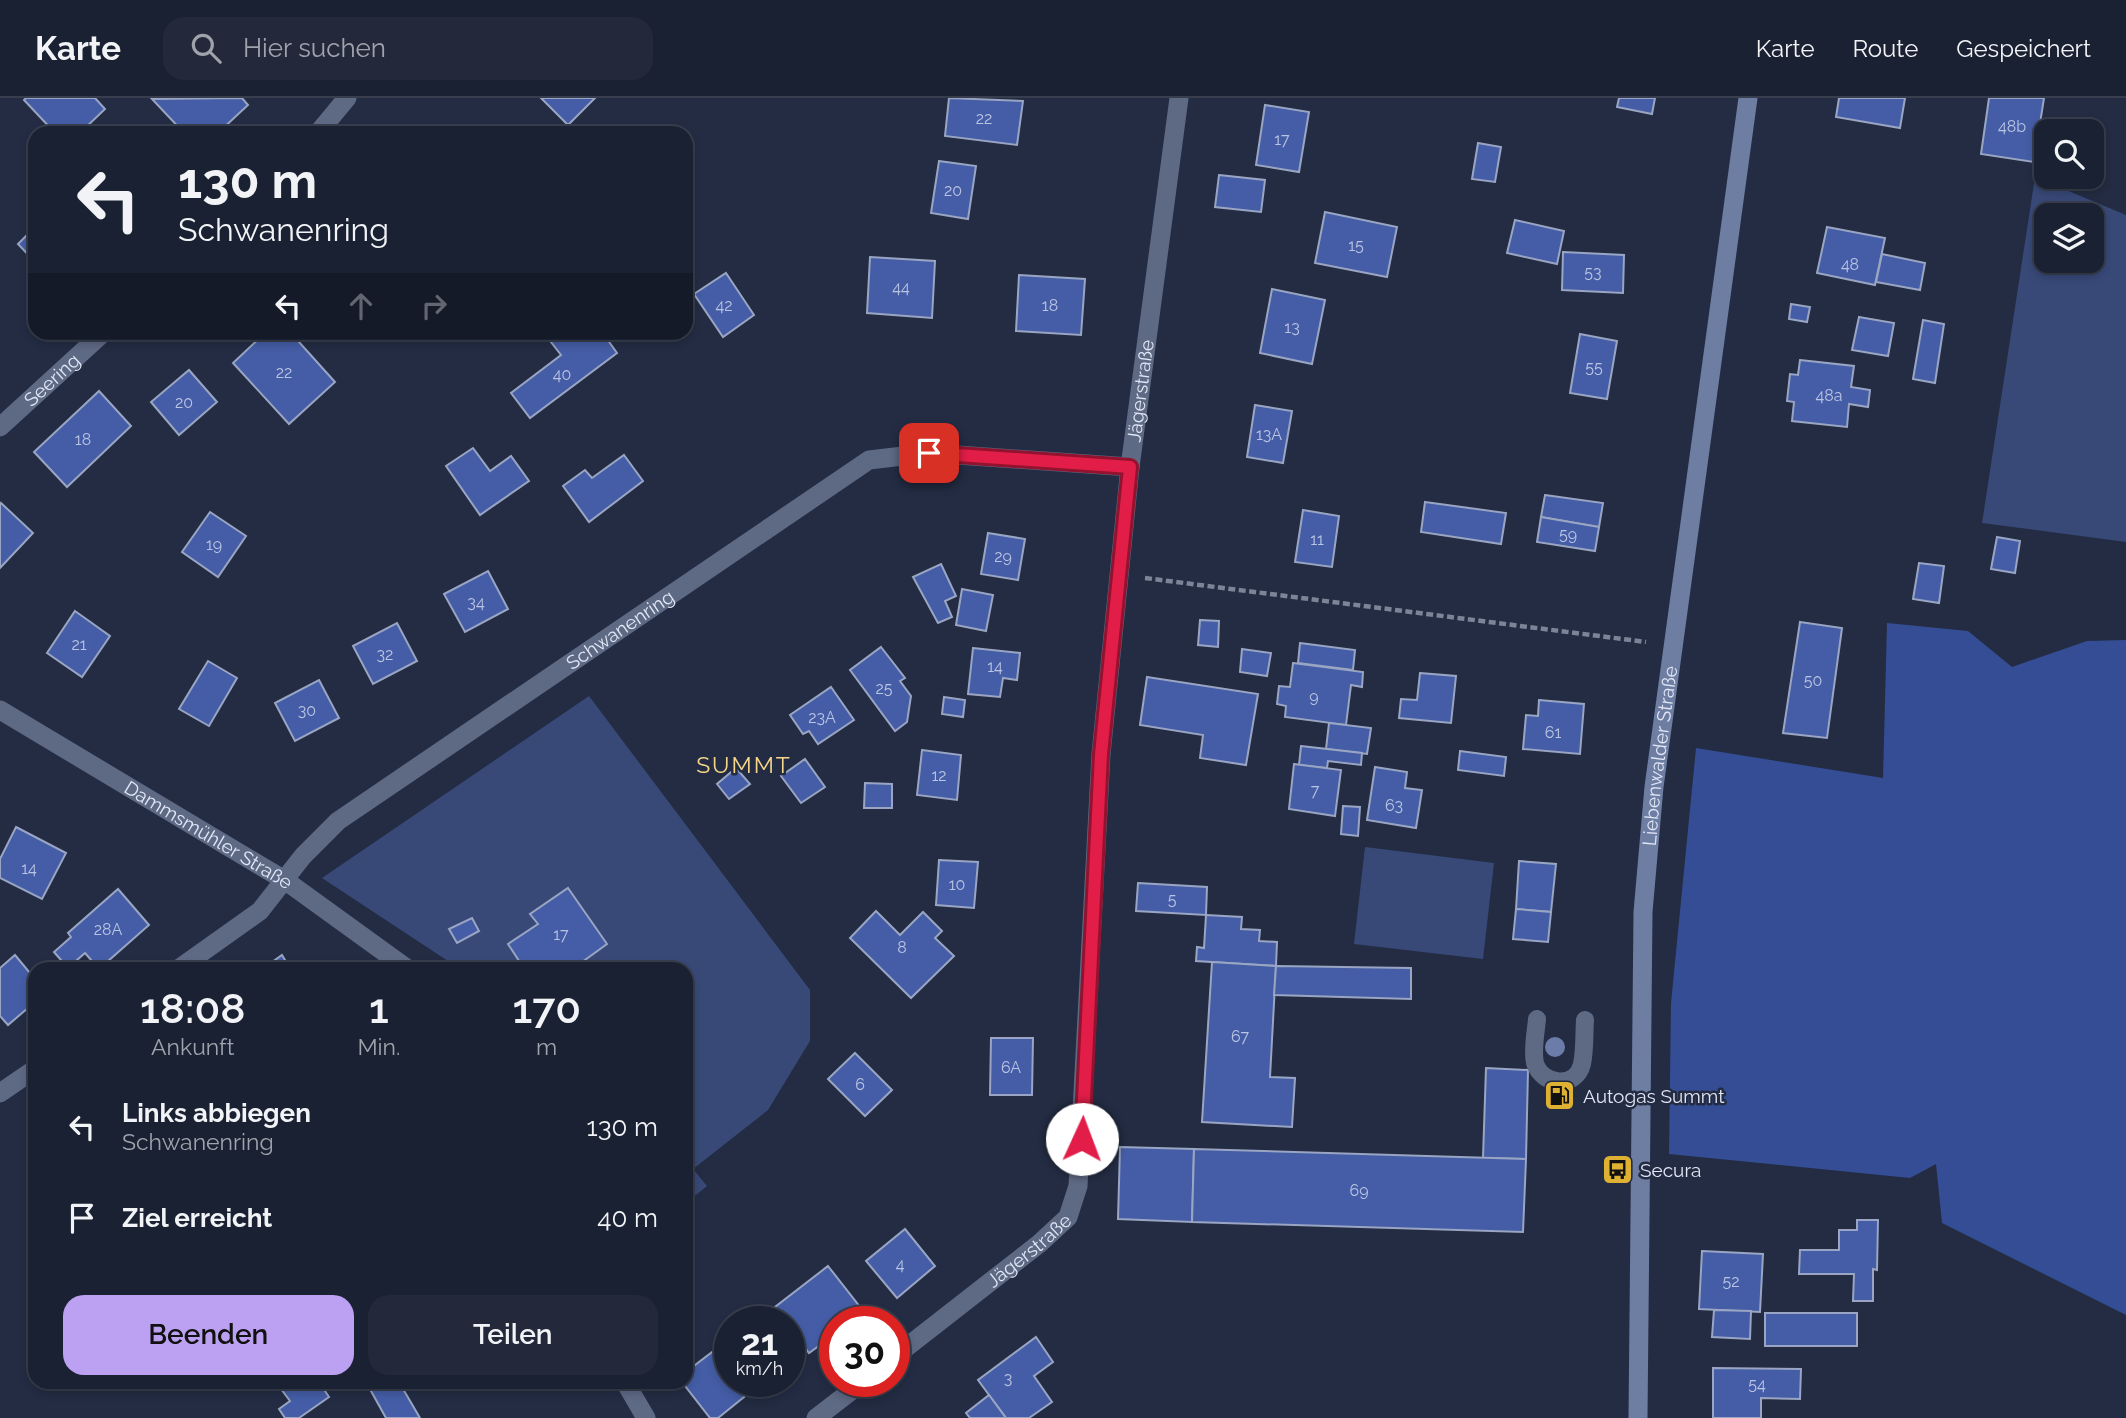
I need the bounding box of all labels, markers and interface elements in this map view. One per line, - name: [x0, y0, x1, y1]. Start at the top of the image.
- search box: [163, 17, 653, 80]
- text: Karte: [35, 29, 121, 68]
- icon: search: [187, 29, 225, 67]
- text: Hier suchen: [243, 33, 386, 63]
- text: Karte: [1756, 34, 1815, 63]
- text: Route: [1853, 34, 1918, 63]
- text: Gespeichert: [1956, 34, 2091, 63]
- house number: 22: [976, 109, 992, 128]
- house number: 48b: [1998, 117, 2026, 136]
- map controls: [2034, 119, 2104, 273]
- button: search: [2034, 119, 2104, 189]
- house number: 17: [1274, 130, 1290, 149]
- text: 130 m: [178, 152, 317, 209]
- icon: left: [63, 154, 154, 245]
- house number: 20: [944, 181, 962, 200]
- button: layers: [2034, 203, 2104, 273]
- text: Schwanenring: [178, 211, 389, 248]
- house number: 15: [1348, 236, 1364, 255]
- house number: 48: [1841, 255, 1859, 274]
- house number: 53: [1584, 263, 1602, 282]
- house number: 44: [892, 278, 910, 297]
- icon: left: [269, 287, 307, 325]
- icon: ahead: [342, 287, 380, 325]
- icon: right: [415, 287, 453, 325]
- house number: 42: [715, 296, 733, 315]
- house number: 18: [1042, 296, 1058, 315]
- house number: 13: [1284, 318, 1300, 337]
- street label: Jägerstraße: [1122, 338, 1158, 443]
- street label: Seering: [19, 349, 84, 411]
- house number: 55: [1585, 358, 1603, 377]
- house number: 22: [276, 363, 292, 382]
- house number: 40: [553, 365, 571, 384]
- house number: 48a: [1816, 386, 1842, 405]
- house number: 20: [175, 393, 193, 412]
- pin: [899, 423, 959, 483]
- house number: 13A: [1256, 425, 1282, 444]
- house number: 18: [75, 430, 91, 449]
- icon: arrive: [910, 434, 948, 472]
- house number: 59: [1559, 525, 1577, 544]
- house number: 11: [1310, 530, 1324, 549]
- house number: 19: [206, 535, 222, 554]
- house number: 29: [994, 547, 1012, 566]
- street label: Schwanenring: [562, 585, 678, 674]
- house number: 34: [467, 593, 485, 612]
- house number: 21: [71, 635, 87, 654]
- house number: 32: [377, 645, 393, 664]
- house number: 14: [987, 657, 1003, 676]
- street label: Liebenwalder Straße: [1638, 664, 1681, 847]
- house number: 50: [1804, 671, 1822, 690]
- house number: 25: [875, 679, 893, 698]
- house number: 9: [1309, 687, 1319, 706]
- house number: 30: [298, 701, 316, 720]
- house number: 23A: [808, 708, 836, 727]
- house number: 61: [1545, 723, 1561, 742]
- district label: SUMMT: [696, 751, 792, 778]
- house number: 12: [931, 766, 947, 785]
- street label: Dammsmühler Straße: [121, 776, 297, 893]
- house number: 7: [1311, 781, 1320, 800]
- house number: 63: [1385, 796, 1403, 815]
- house number: 14: [21, 859, 37, 878]
- house number: 10: [949, 875, 965, 894]
- house number: 5: [1168, 890, 1177, 909]
- house number: 28A: [94, 920, 122, 939]
- house number: 17: [553, 925, 569, 944]
- house number: 8: [897, 938, 907, 957]
- text: 18:08: [140, 984, 245, 1033]
- text: 1: [369, 984, 389, 1033]
- text: 170: [512, 984, 581, 1033]
- house number: 67: [1231, 1027, 1250, 1046]
- text: Ankunft: [151, 1033, 234, 1060]
- text: Min.: [357, 1033, 400, 1060]
- text: m: [536, 1033, 557, 1060]
- house number: 6A: [1001, 1058, 1021, 1077]
- house number: 6: [855, 1075, 865, 1094]
- fuel station icon: Autogas Summt: [1543, 1079, 1577, 1113]
- place label: Autogas Summt: [1583, 1085, 1725, 1107]
- text: Links abbiegen: [122, 1098, 311, 1128]
- position arrow: [1045, 1102, 1119, 1176]
- icon: left: [63, 1108, 101, 1146]
- text: 130 m: [587, 1112, 658, 1142]
- text: Schwanenring: [122, 1128, 274, 1155]
- bus stop icon: Secura: [1600, 1153, 1634, 1187]
- place label: Secura: [1640, 1159, 1701, 1181]
- house number: 69: [1349, 1181, 1369, 1200]
- icon: arrive: [63, 1199, 101, 1237]
- text: Ziel erreicht: [122, 1203, 272, 1233]
- text: 40 m: [597, 1203, 658, 1233]
- street label: Jägerstraße: [982, 1209, 1076, 1292]
- house number: 4: [896, 1255, 905, 1274]
- house number: 52: [1722, 1272, 1740, 1291]
- button: Beenden: [63, 1295, 354, 1375]
- button: Teilen: [368, 1295, 658, 1375]
- speed limit sign: 30: [819, 1306, 910, 1397]
- text: 21: [741, 1322, 778, 1363]
- text: km/h: [736, 1358, 783, 1379]
- house number: 3: [1004, 1369, 1012, 1388]
- house number: 54: [1748, 1375, 1766, 1394]

